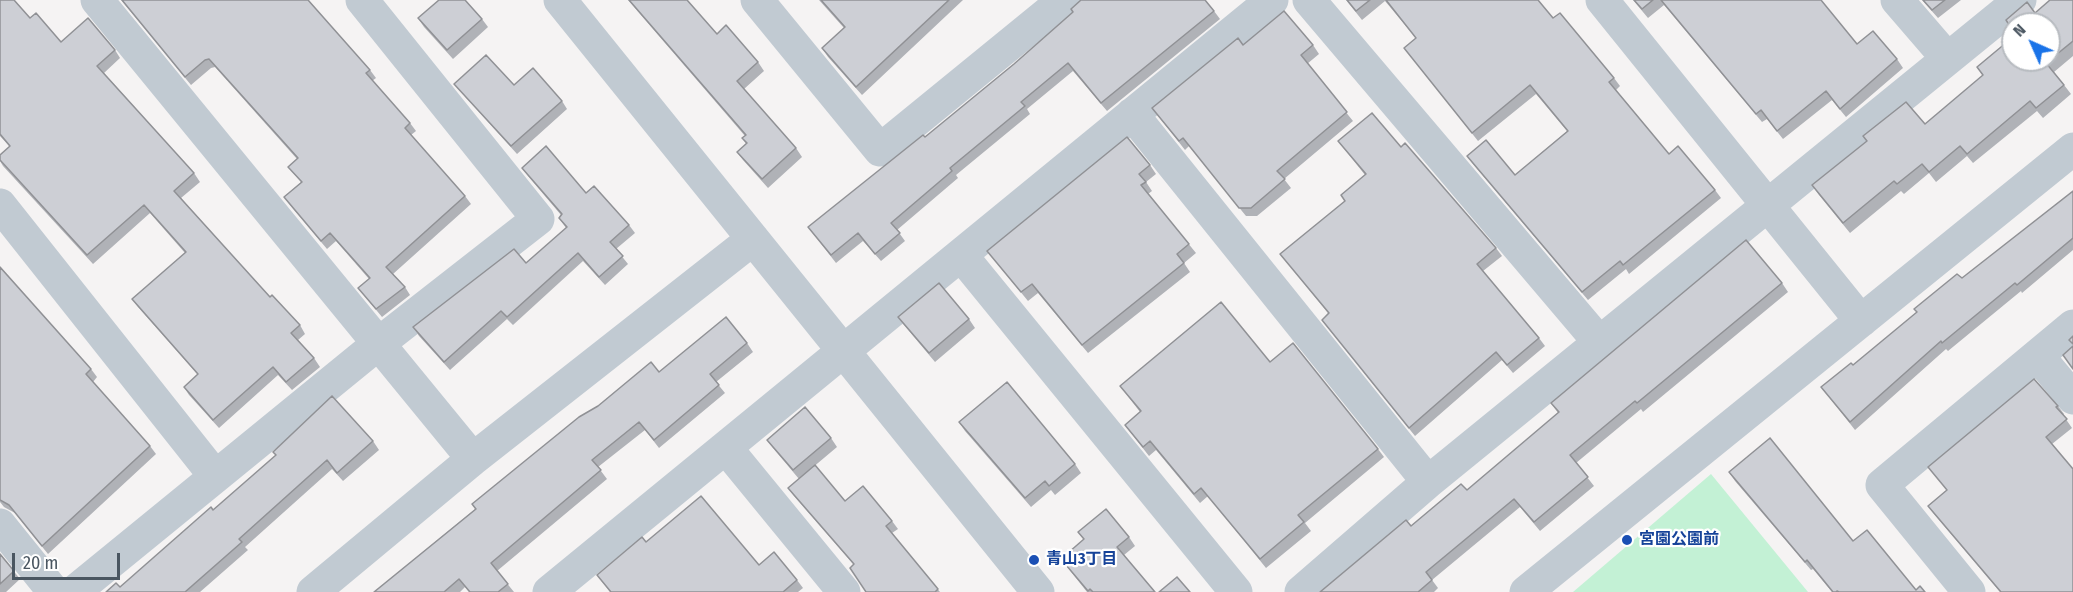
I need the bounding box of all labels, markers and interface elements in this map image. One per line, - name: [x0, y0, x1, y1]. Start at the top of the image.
- north arrow: [2001, 12, 2061, 72]
- text: N: [2009, 20, 2029, 40]
- place label: 宮園公園前: [1639, 530, 1719, 550]
- marker: 宮園公園前: [1620, 533, 1634, 547]
- scale bar: [15, 541, 123, 579]
- place label: 青山3丁目: [1046, 550, 1118, 570]
- text: 20 m: [23, 552, 58, 574]
- marker: 青山3丁目: [1027, 553, 1041, 567]

